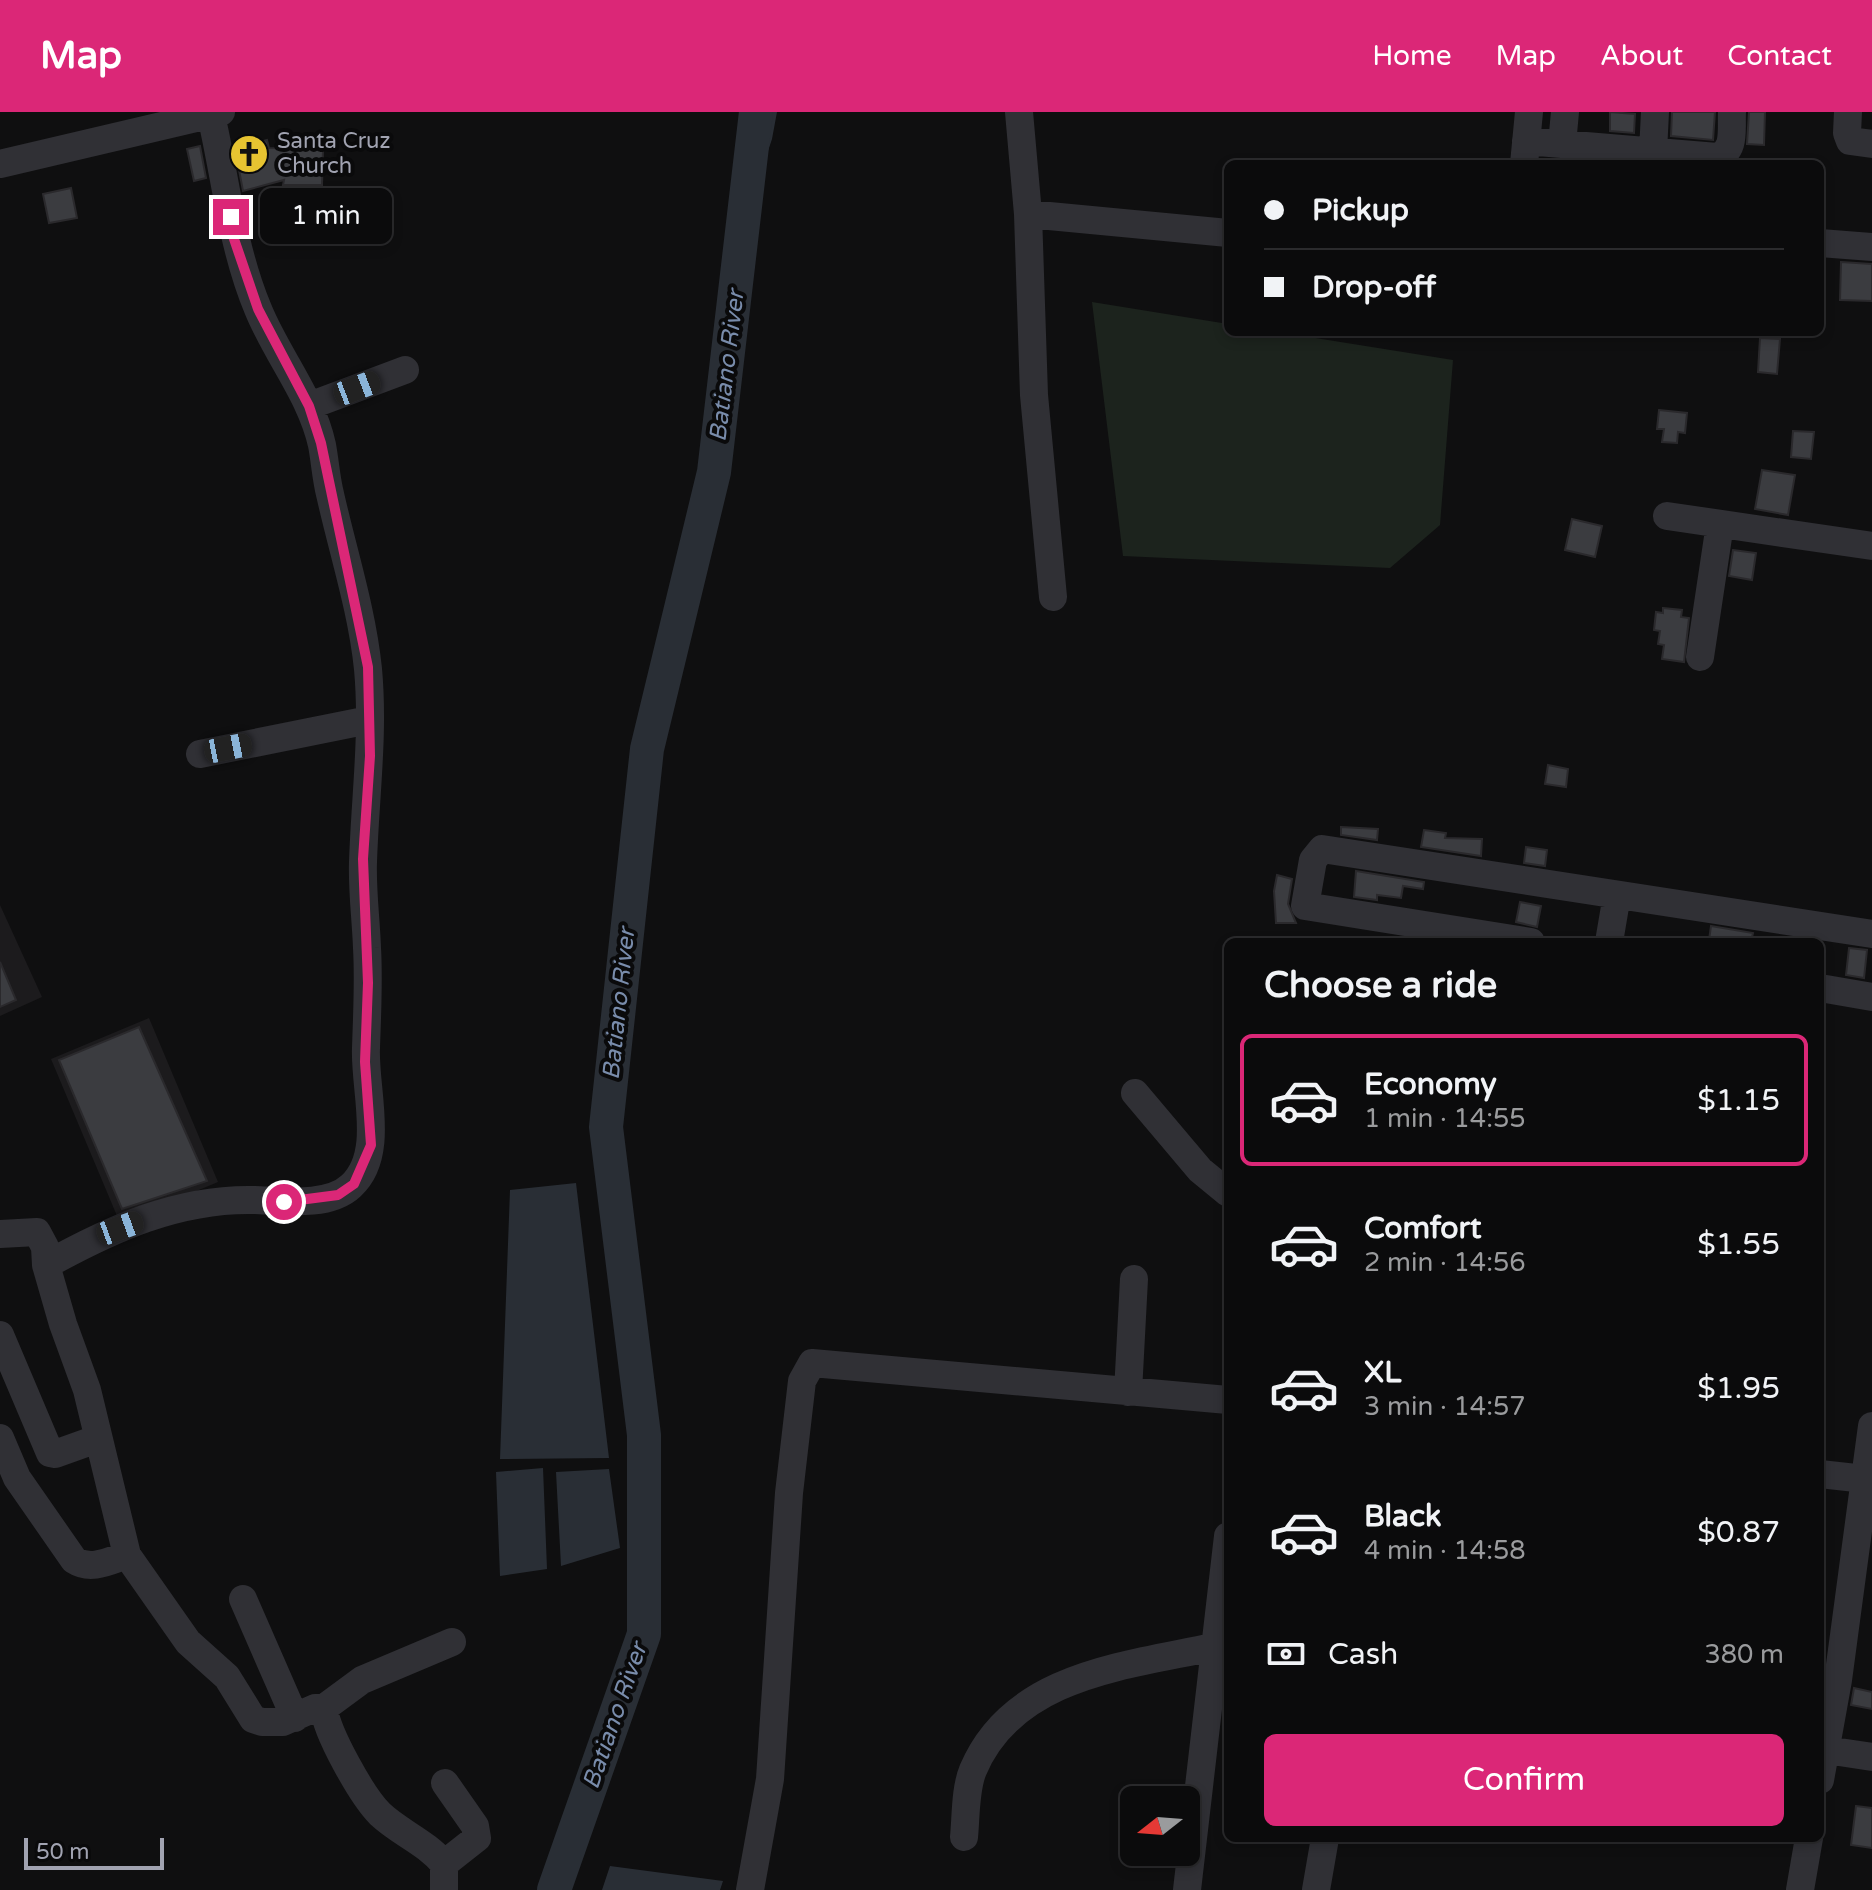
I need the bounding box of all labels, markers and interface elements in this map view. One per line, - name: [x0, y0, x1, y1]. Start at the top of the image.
- text: Map: [40, 33, 122, 79]
- text: Home: [1372, 39, 1452, 73]
- text: Map: [1496, 39, 1556, 73]
- text: About: [1600, 39, 1683, 73]
- text: Contact: [1727, 39, 1832, 73]
- place label: Santa Cruz Church: [277, 128, 390, 179]
- church icon: Santa Cruz Church: [228, 133, 270, 175]
- callout: 1 min: [259, 189, 391, 245]
- text: Pickup: [1312, 192, 1409, 229]
- route end: [213, 199, 249, 235]
- text: 1 min: [291, 200, 361, 231]
- text: Drop-off: [1312, 269, 1436, 306]
- water label: Batiano River: [703, 286, 751, 443]
- car: [330, 368, 384, 408]
- car: [202, 732, 254, 764]
- water label: Batiano River: [597, 924, 642, 1081]
- text: Choose a ride: [1264, 964, 1497, 1007]
- icon: car: [1268, 1064, 1340, 1136]
- text: Economy: [1364, 1066, 1497, 1103]
- text: $1.15: [1697, 1082, 1780, 1119]
- text: 1 min · 14:55: [1364, 1103, 1526, 1134]
- route start: [266, 1184, 302, 1220]
- icon: car: [1268, 1208, 1340, 1280]
- car: [93, 1209, 147, 1247]
- text: Comfort: [1364, 1210, 1482, 1247]
- text: $1.55: [1697, 1226, 1780, 1263]
- text: 2 min · 14:56: [1364, 1247, 1526, 1278]
- icon: car: [1268, 1352, 1340, 1424]
- text: XL: [1364, 1354, 1401, 1391]
- text: $1.95: [1697, 1370, 1780, 1407]
- text: 3 min · 14:57: [1364, 1391, 1526, 1422]
- icon: car: [1268, 1496, 1340, 1568]
- text: Black: [1364, 1498, 1441, 1535]
- text: $0.87: [1697, 1514, 1780, 1551]
- text: 4 min · 14:58: [1364, 1535, 1526, 1566]
- icon: cash: [1264, 1632, 1308, 1676]
- text: Cash: [1328, 1636, 1398, 1673]
- water label: Batiano River: [576, 1637, 654, 1793]
- text: 380 m: [1704, 1639, 1784, 1670]
- button: Confirm: [1264, 1734, 1784, 1826]
- north arrow: [1120, 1786, 1200, 1866]
- map controls: [1120, 1786, 1200, 1866]
- scale bar: [24, 1834, 164, 1870]
- text: 50 m: [36, 1839, 90, 1865]

